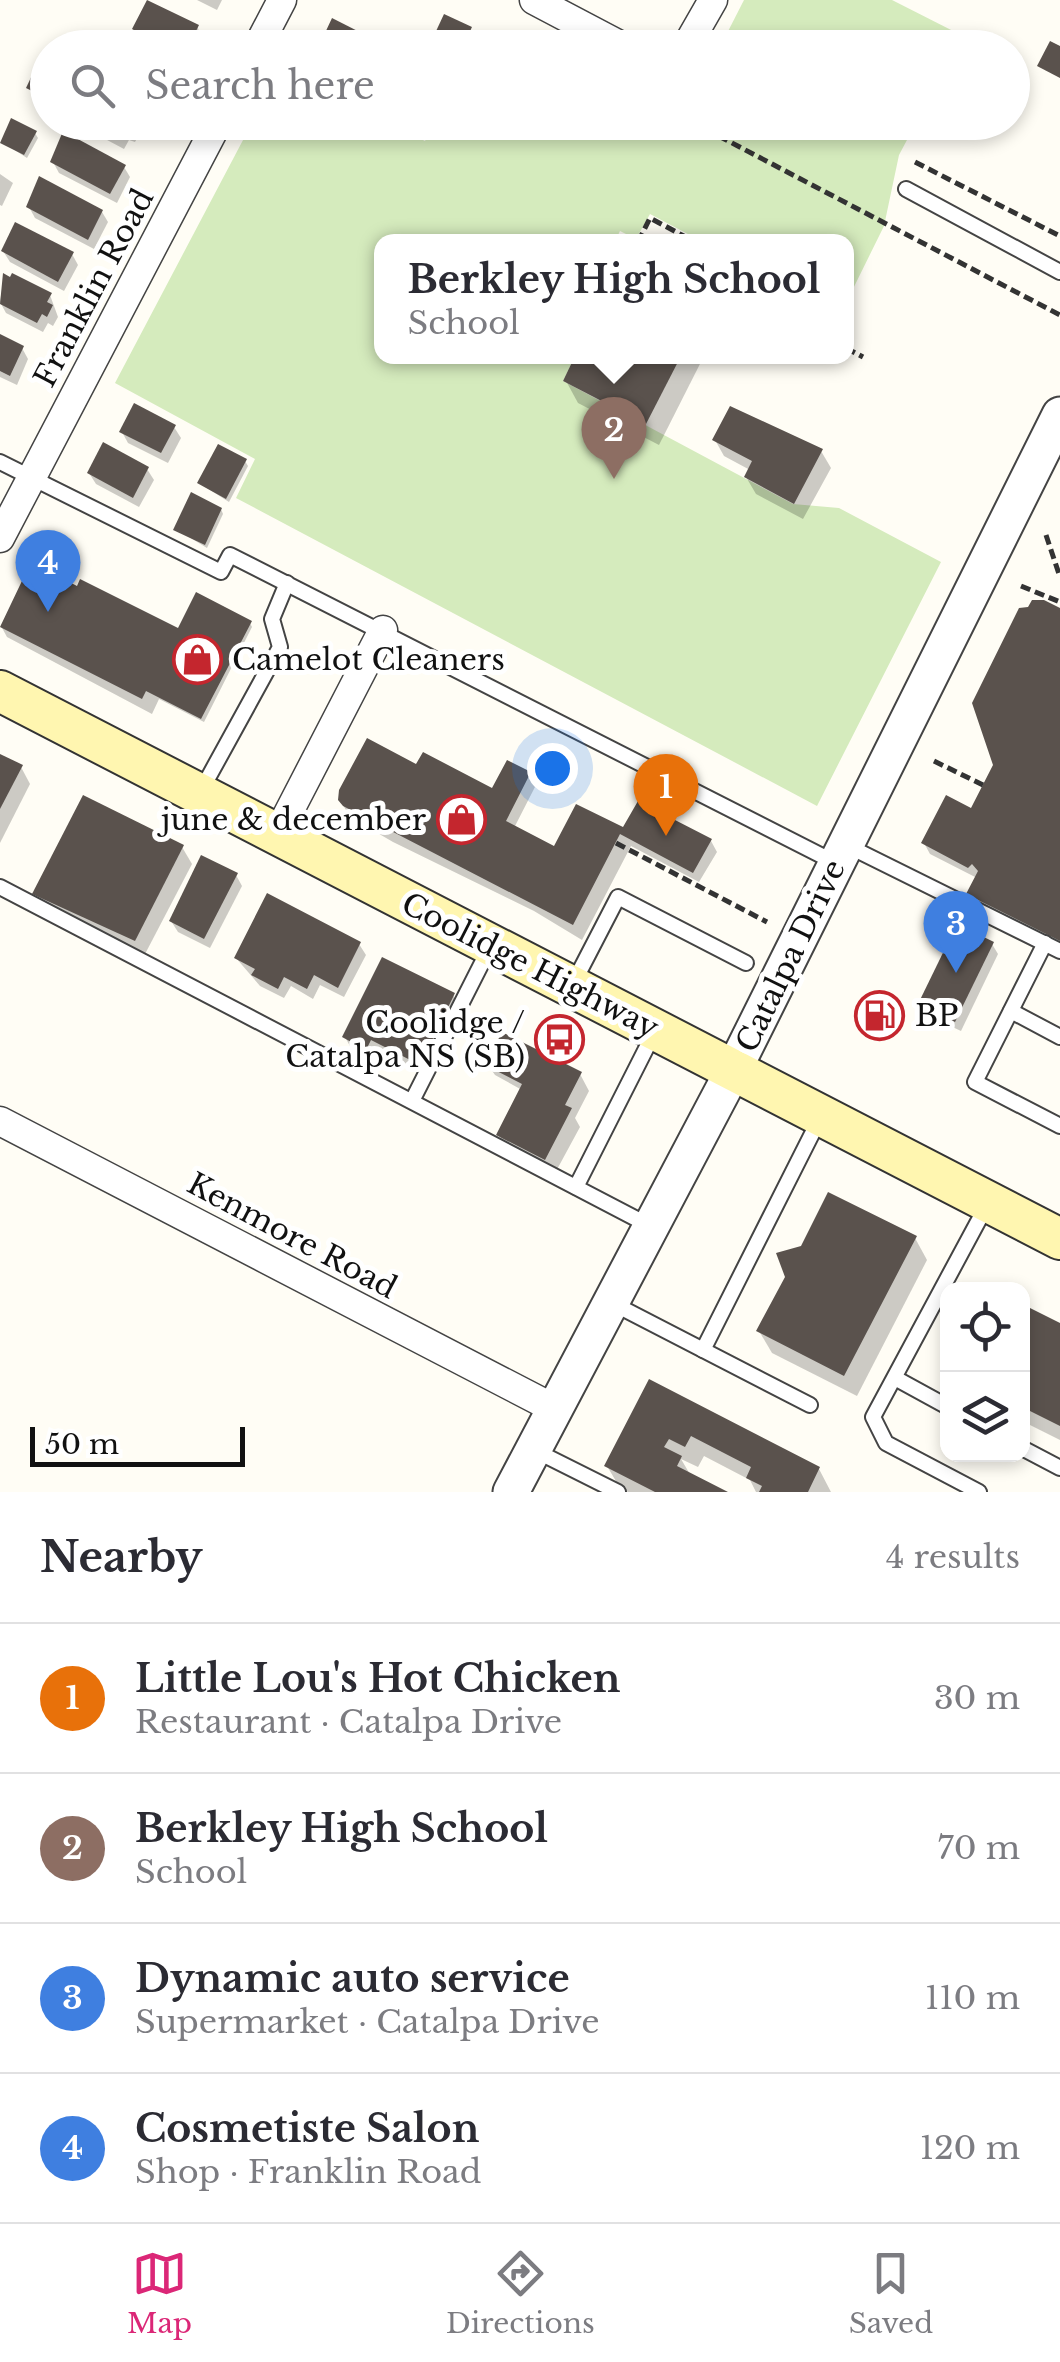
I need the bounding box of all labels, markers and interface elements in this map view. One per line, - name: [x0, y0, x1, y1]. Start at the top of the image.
- search box: [30, 30, 1030, 140]
- icon: search: [65, 58, 120, 113]
- text: Search here: [145, 62, 375, 109]
- street label: Franklin Road: [26, 182, 161, 393]
- popup: [374, 234, 854, 364]
- text: Berkley High School: [408, 256, 820, 303]
- text: School: [408, 303, 520, 343]
- pin: 2: [582, 396, 646, 479]
- pin: 4: [15, 530, 80, 612]
- shop icon: Camelot Cleaners: [171, 634, 223, 686]
- place label: Camelot Cleaners: [232, 641, 505, 678]
- your location: [527, 743, 578, 794]
- pin: 1: [634, 754, 698, 836]
- shop icon: june & december: [435, 794, 487, 846]
- place label: june & december: [156, 801, 427, 838]
- street label: Catalpa Drive: [728, 854, 853, 1058]
- street label: Coolidge Highway: [396, 885, 665, 1046]
- pin: 3: [924, 890, 988, 973]
- fuel station icon: BP: [854, 990, 906, 1042]
- place label: BP: [915, 997, 958, 1034]
- place label: Coolidge / Catalpa NS (SB): [285, 1004, 525, 1075]
- bus stop icon: Coolidge / Catalpa NS (SB): [534, 1014, 586, 1066]
- street label: Kenmore Road: [181, 1165, 403, 1306]
- map controls: [940, 1282, 1030, 1462]
- button: locate: [940, 1282, 1030, 1372]
- button: layers: [940, 1372, 1030, 1462]
- scale bar: [30, 1422, 245, 1466]
- text: 50 m: [45, 1427, 119, 1462]
- text: Nearby: [40, 1531, 203, 1583]
- text: 4 results: [886, 1537, 1020, 1577]
- text: Little Lou's Hot Chicken: [135, 1655, 620, 1702]
- text: 1: [66, 1678, 79, 1718]
- text: 30 m: [934, 1678, 1020, 1718]
- text: Restaurant · Catalpa Drive: [135, 1702, 562, 1742]
- text: Berkley High School: [135, 1805, 548, 1852]
- text: 2: [62, 1828, 83, 1868]
- text: 70 m: [938, 1828, 1020, 1868]
- text: School: [135, 1852, 247, 1892]
- text: Dynamic auto service: [135, 1955, 570, 2002]
- text: 3: [62, 1978, 83, 2018]
- text: 110 m: [925, 1978, 1020, 2018]
- text: Supermarket · Catalpa Drive: [135, 2002, 600, 2042]
- text: Cosmetiste Salon: [135, 2105, 479, 2152]
- text: 4: [62, 2128, 83, 2168]
- text: 120 m: [920, 2128, 1020, 2168]
- text: Shop · Franklin Road: [135, 2152, 481, 2192]
- tab: Map: [127, 2246, 192, 2341]
- tab: Directions: [446, 2246, 595, 2341]
- tab: Saved: [849, 2246, 933, 2341]

